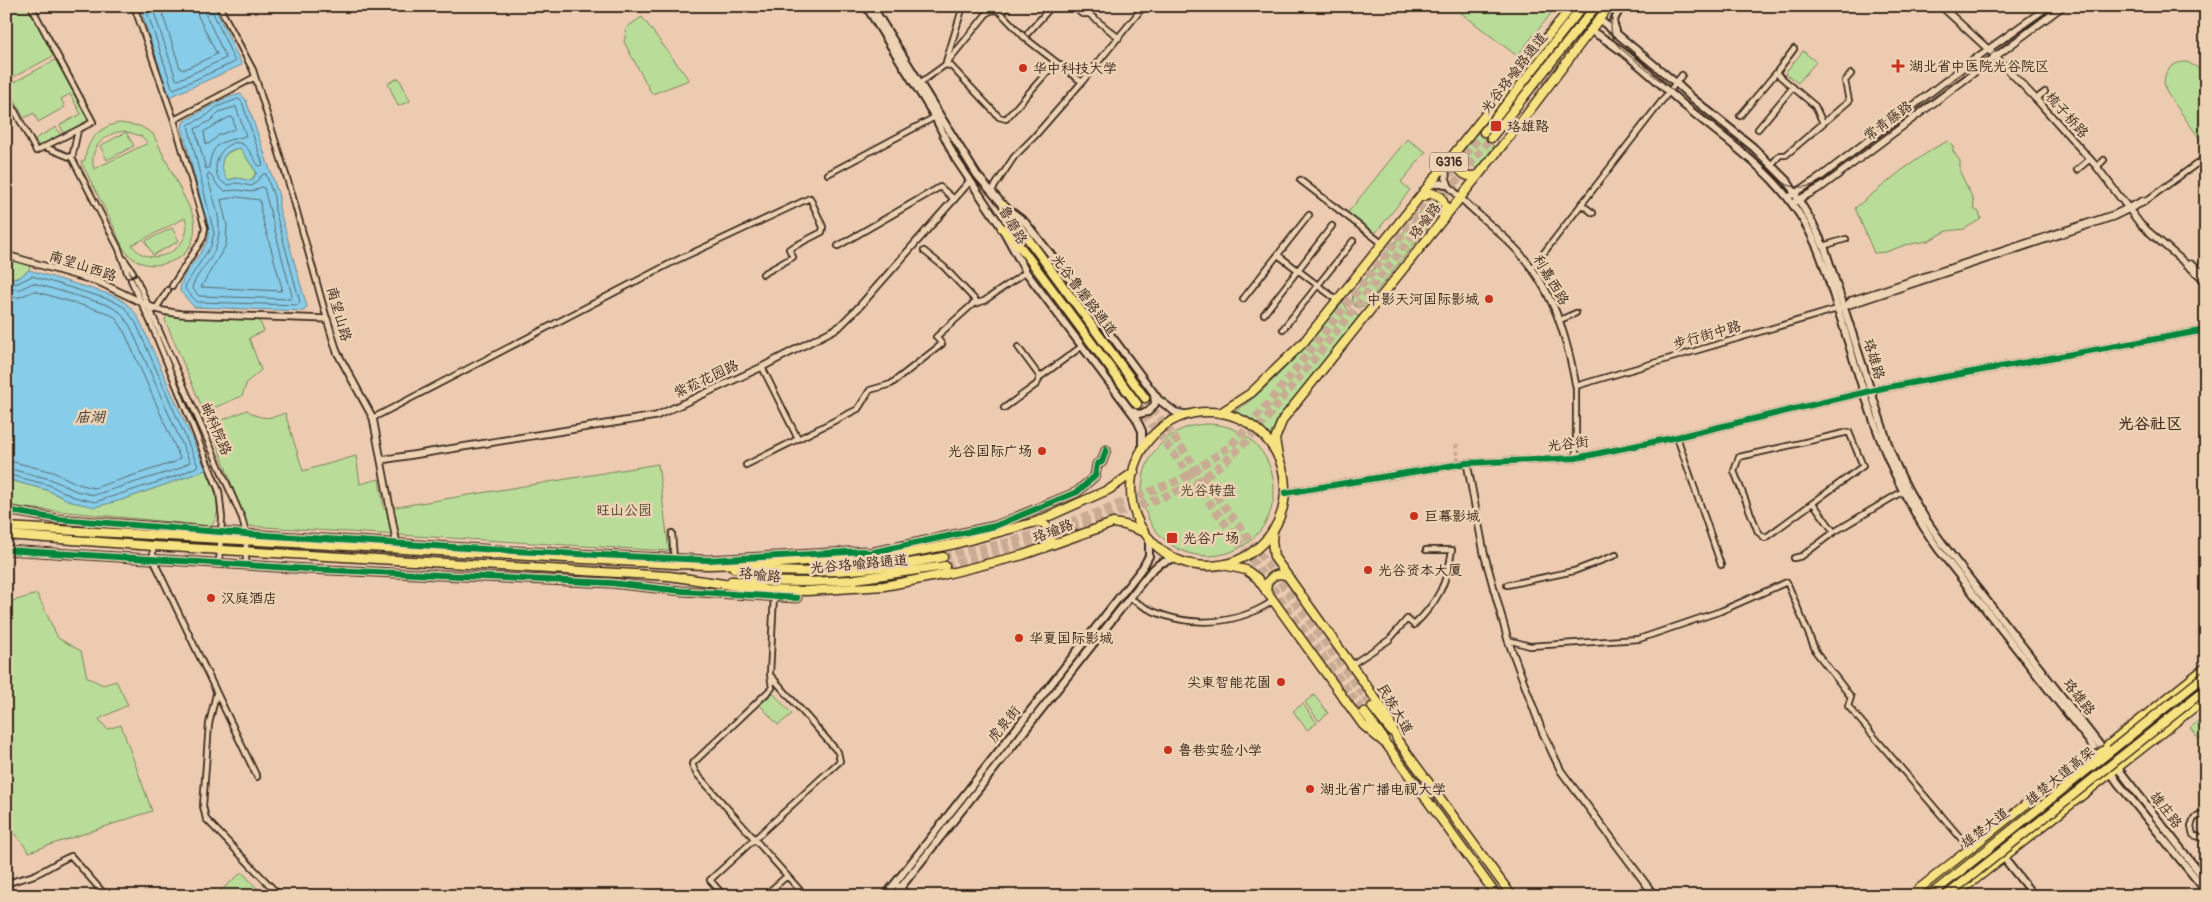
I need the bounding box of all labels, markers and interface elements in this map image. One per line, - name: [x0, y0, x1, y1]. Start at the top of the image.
- street label: 光谷珞喻路通道: [1477, 29, 1551, 117]
- place label: 湖北省中医院光谷院区: [1909, 58, 2049, 75]
- marker: 湖北省中医院光谷院区: [1891, 59, 1905, 73]
- place label: 华中科技大学: [1033, 60, 1117, 77]
- marker: 华中科技大学: [1017, 62, 1029, 74]
- street label: 梳子桥路: [2042, 89, 2092, 141]
- street label: 常青藤路: [1861, 97, 1915, 145]
- place label: 珞雄路: [1507, 118, 1549, 135]
- marker: 珞雄路: [1489, 119, 1503, 133]
- road number: G316: [1430, 152, 1468, 172]
- street label: 珞喻路: [1405, 199, 1445, 243]
- street label: 鲁磨路: [995, 203, 1031, 247]
- street label: 南望山西路: [47, 247, 119, 285]
- street label: 光谷鲁磨路通道: [1048, 251, 1120, 339]
- street label: 利嘉西路: [1529, 252, 1573, 308]
- street label: 南望山路: [323, 285, 355, 343]
- place label: 中影天河国际影城: [1367, 291, 1479, 308]
- marker: 中影天河国际影城: [1483, 293, 1495, 305]
- street label: 步行街中路: [1671, 317, 1743, 353]
- street label: 珞雄路: [1860, 336, 1888, 382]
- street label: 紫菘花园路: [671, 357, 741, 401]
- street label: 邮科院路: [197, 400, 235, 458]
- water label: 庙湖: [75, 408, 107, 427]
- district label: 光谷社区: [2118, 414, 2182, 434]
- street label: 光谷街: [1546, 433, 1590, 455]
- place label: 光谷国际广场: [948, 443, 1032, 460]
- marker: 光谷国际广场: [1036, 445, 1048, 457]
- park label: 光谷转盘: [1180, 482, 1236, 499]
- park label: 旺山公园: [596, 502, 652, 519]
- place label: 巨幕影城: [1424, 508, 1480, 525]
- marker: 巨幕影城: [1408, 510, 1420, 522]
- street label: 珞瑜路: [1030, 516, 1076, 546]
- place label: 光谷广场: [1183, 530, 1239, 547]
- marker: 光谷广场: [1165, 531, 1179, 545]
- street label: 光谷珞喻路通道: [809, 551, 909, 577]
- place label: 光谷资本大厦: [1378, 562, 1462, 579]
- street label: 珞喻路: [738, 564, 782, 586]
- marker: 光谷资本大厦: [1362, 564, 1374, 576]
- place label: 汉庭酒店: [221, 590, 277, 607]
- marker: 汉庭酒店: [205, 592, 217, 604]
- place label: 华夏国际影城: [1029, 630, 1113, 647]
- marker: 华夏国际影城: [1013, 632, 1025, 644]
- place label: 尖東智能花園: [1187, 674, 1271, 691]
- street label: 珞雄路: [2059, 675, 2099, 719]
- marker: 尖東智能花園: [1275, 676, 1287, 688]
- street label: 民族大道: [1373, 681, 1417, 737]
- street label: 虎泉街: [984, 702, 1024, 746]
- place label: 鲁巷实验小学: [1178, 742, 1262, 759]
- street label: 雄楚大道高架: [2022, 743, 2098, 809]
- marker: 鲁巷实验小学: [1162, 744, 1174, 756]
- place label: 湖北省广播电视大学: [1320, 781, 1446, 798]
- marker: 湖北省广播电视大学: [1304, 783, 1316, 795]
- street label: 雄庄路: [2146, 788, 2186, 832]
- street label: 雄楚大道: [1958, 804, 2012, 852]

